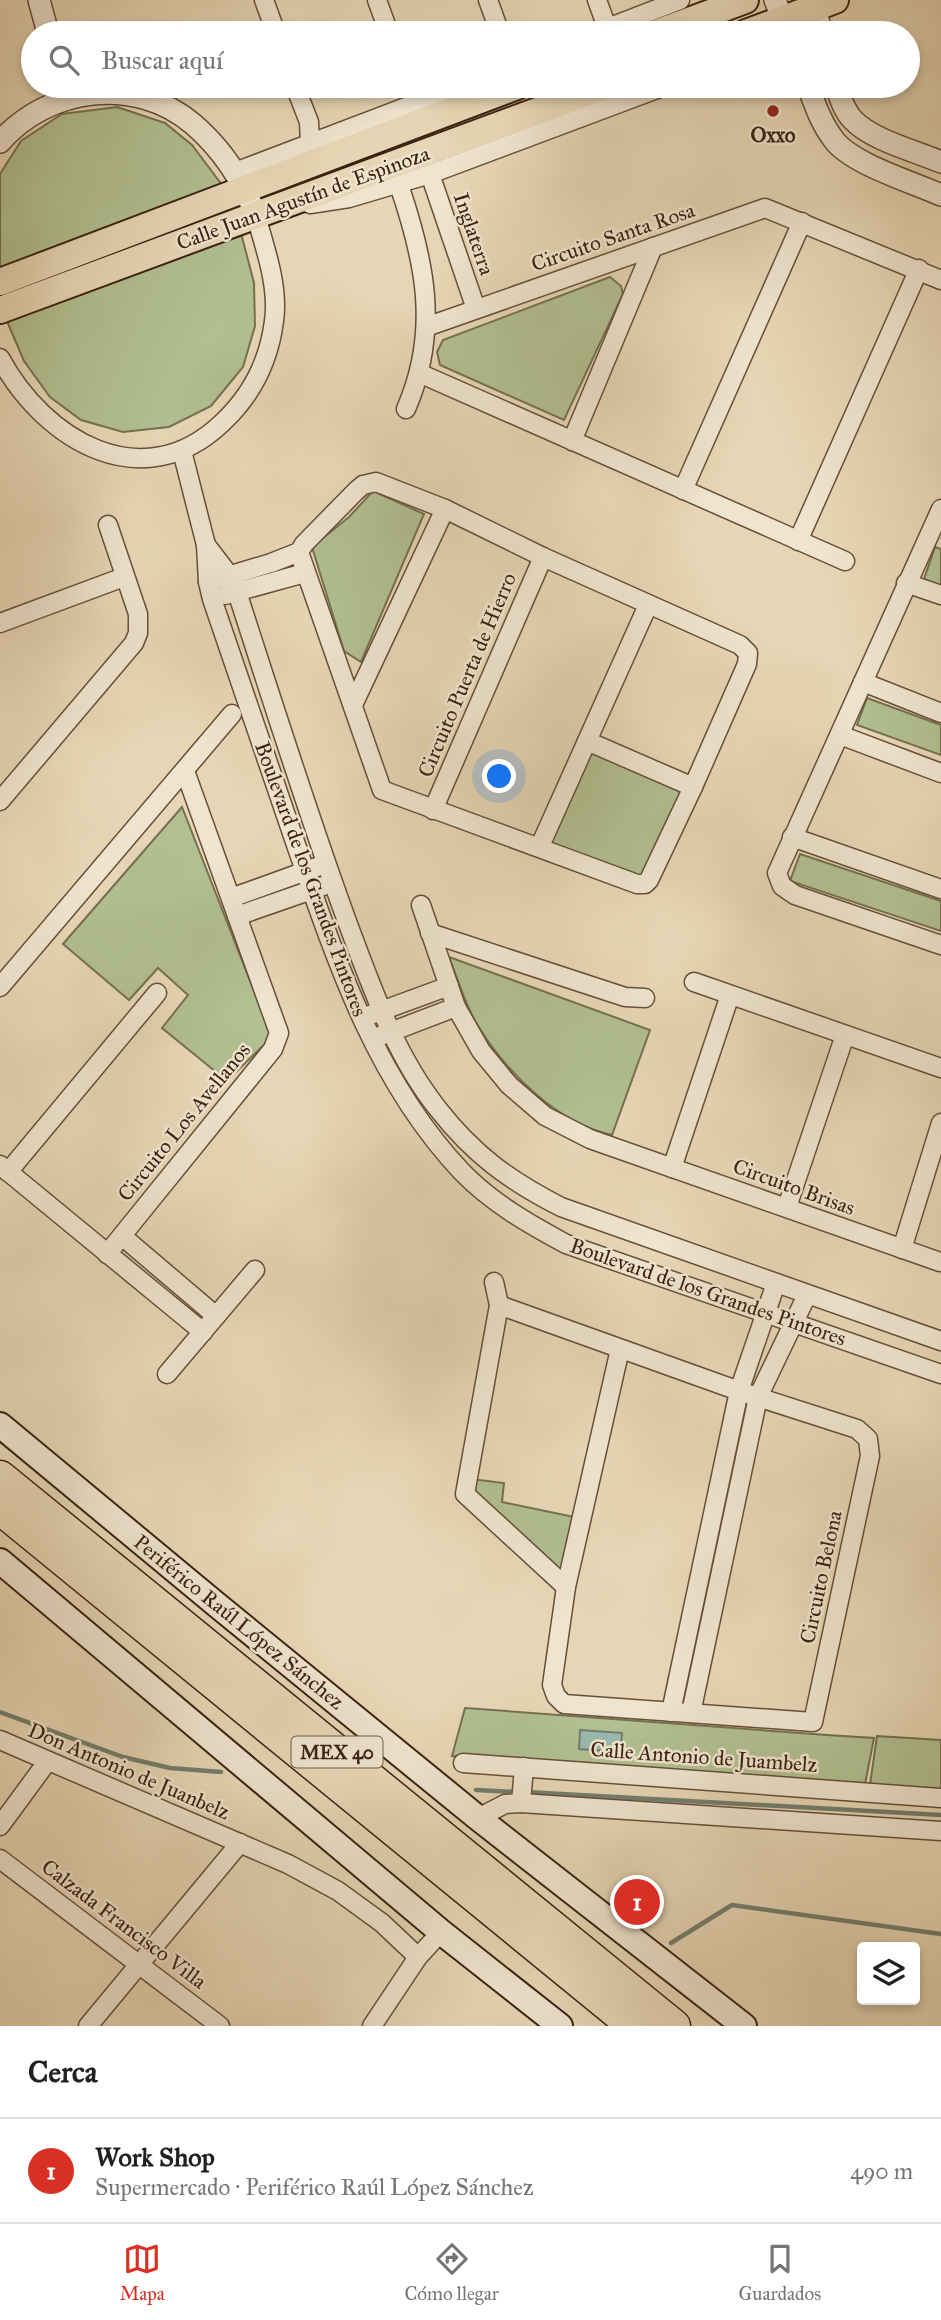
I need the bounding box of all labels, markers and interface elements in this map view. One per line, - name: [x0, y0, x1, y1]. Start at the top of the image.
- search box: [21, 21, 920, 98]
- icon: search: [45, 41, 83, 79]
- text: Buscar aquí: [101, 44, 223, 76]
- marker: Oxxo: [765, 103, 781, 119]
- place label: Oxxo: [750, 122, 796, 148]
- street label: Calle Juan Agustín de Espinoza: [173, 140, 433, 256]
- street label: Inglaterra: [448, 189, 500, 279]
- street label: Circuito Santa Rosa: [528, 197, 698, 277]
- street label: Circuito Puerta de Hierro: [412, 569, 522, 781]
- street label: Boulevard de los Grandes Pintores: [249, 738, 373, 1020]
- your location: [482, 759, 516, 793]
- street label: Circuito Los Avellanos: [112, 1037, 256, 1207]
- street label: Circuito Brisas: [729, 1153, 859, 1221]
- street label: Boulevard de los Grandes Pintores: [566, 1232, 850, 1352]
- street label: Circuito Belona: [794, 1508, 848, 1646]
- street label: Periférico Raúl López Sánchez: [129, 1529, 350, 1715]
- street label: Don Antonio de Juanbelz: [24, 1717, 234, 1825]
- road number: MEX 40: [292, 1736, 382, 1768]
- street label: Calle Antonio de Juambelz: [590, 1736, 819, 1778]
- street label: Calzada Francisco Villa: [36, 1854, 212, 1995]
- pin: 1: [614, 1876, 660, 1928]
- map controls: [857, 1942, 920, 2005]
- button: layers: [857, 1942, 920, 2005]
- text: Cerca: [28, 2054, 97, 2090]
- text: Work Shop: [95, 2141, 215, 2173]
- text: 1: [46, 2157, 56, 2185]
- text: 490 m: [850, 2157, 913, 2185]
- text: Supermercado · Periférico Raúl López Sánchez: [95, 2173, 534, 2201]
- tab: Mapa: [120, 2240, 165, 2305]
- tab: Cómo llegar: [404, 2240, 499, 2305]
- tab: Guardados: [738, 2240, 821, 2305]

